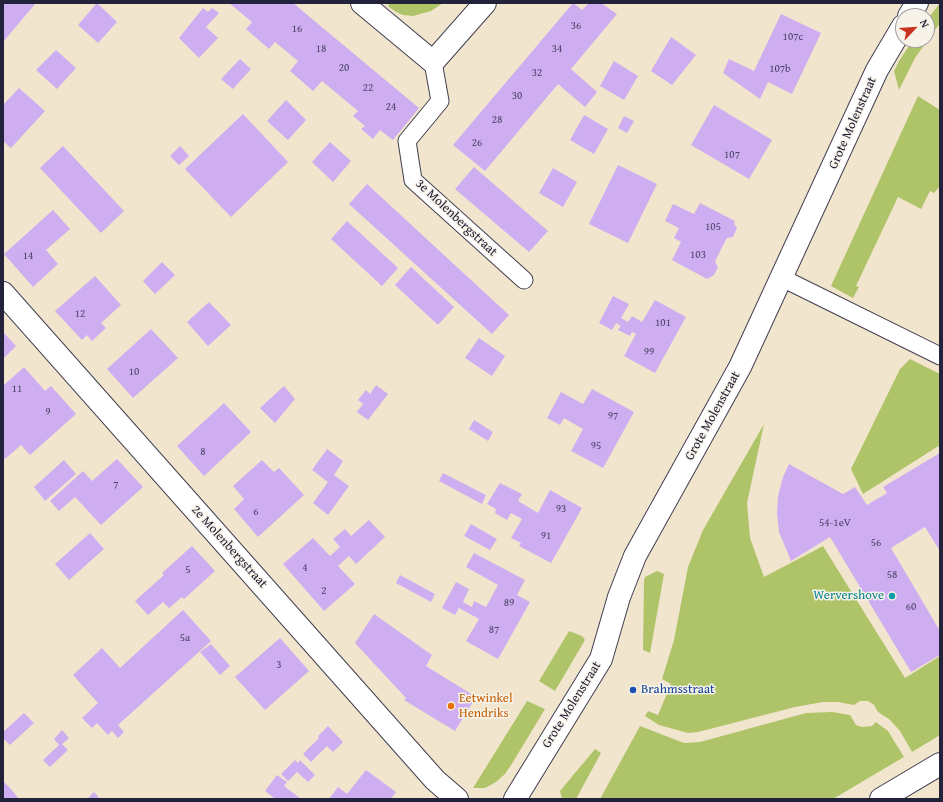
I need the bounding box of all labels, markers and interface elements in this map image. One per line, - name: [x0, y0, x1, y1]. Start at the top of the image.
- north arrow: [895, 8, 935, 48]
- text: N: [916, 17, 934, 30]
- house number: 36: [571, 19, 581, 33]
- house number: 16: [292, 22, 302, 36]
- house number: 107c: [783, 30, 803, 44]
- house number: 18: [316, 42, 326, 56]
- house number: 34: [552, 42, 562, 56]
- house number: 20: [339, 61, 349, 75]
- house number: 107b: [769, 62, 791, 76]
- house number: 32: [532, 66, 542, 80]
- street label: Grote Molenstraat: [826, 75, 880, 171]
- house number: 22: [363, 81, 373, 95]
- house number: 30: [512, 89, 522, 103]
- house number: 24: [386, 100, 396, 114]
- house number: 28: [492, 113, 502, 127]
- house number: 26: [472, 136, 482, 150]
- house number: 107: [724, 148, 740, 162]
- street label: 3e Molenbergstraat: [412, 176, 500, 260]
- house number: 105: [705, 220, 721, 234]
- house number: 103: [690, 248, 706, 262]
- house number: 14: [23, 249, 33, 263]
- house number: 12: [75, 307, 85, 321]
- house number: 101: [655, 316, 671, 330]
- house number: 99: [644, 345, 654, 359]
- house number: 10: [129, 365, 139, 379]
- street label: Grote Molenstraat: [682, 369, 744, 463]
- house number: 11: [12, 382, 22, 396]
- house number: 9: [45, 405, 51, 419]
- house number: 97: [608, 409, 618, 423]
- house number: 95: [591, 439, 601, 453]
- house number: 8: [200, 445, 206, 459]
- house number: 7: [113, 478, 119, 492]
- street label: 2e Molenbergstraat: [188, 502, 270, 592]
- house number: 93: [556, 502, 566, 516]
- house number: 6: [253, 505, 259, 519]
- house number: 54-1eV: [819, 516, 851, 530]
- house number: 91: [541, 529, 551, 543]
- house number: 56: [871, 536, 881, 550]
- house number: 4: [302, 561, 308, 575]
- house number: 5: [185, 563, 191, 577]
- house number: 58: [887, 568, 897, 582]
- house number: 2: [321, 584, 327, 598]
- place label: Wervershove: [813, 588, 884, 604]
- marker: Wervershove: [887, 591, 897, 601]
- house number: 89: [504, 596, 514, 610]
- house number: 60: [906, 600, 916, 614]
- house number: 87: [489, 623, 499, 637]
- house number: 5a: [180, 631, 190, 645]
- house number: 3: [276, 658, 282, 672]
- street label: Grote Molenstraat: [539, 659, 605, 751]
- place label: Brahmsstraat: [641, 682, 715, 698]
- marker: Brahmsstraat: [628, 685, 638, 695]
- place label: Eetwinkel Hendriks: [459, 691, 513, 722]
- marker: Eetwinkel Hendriks: [446, 701, 456, 711]

